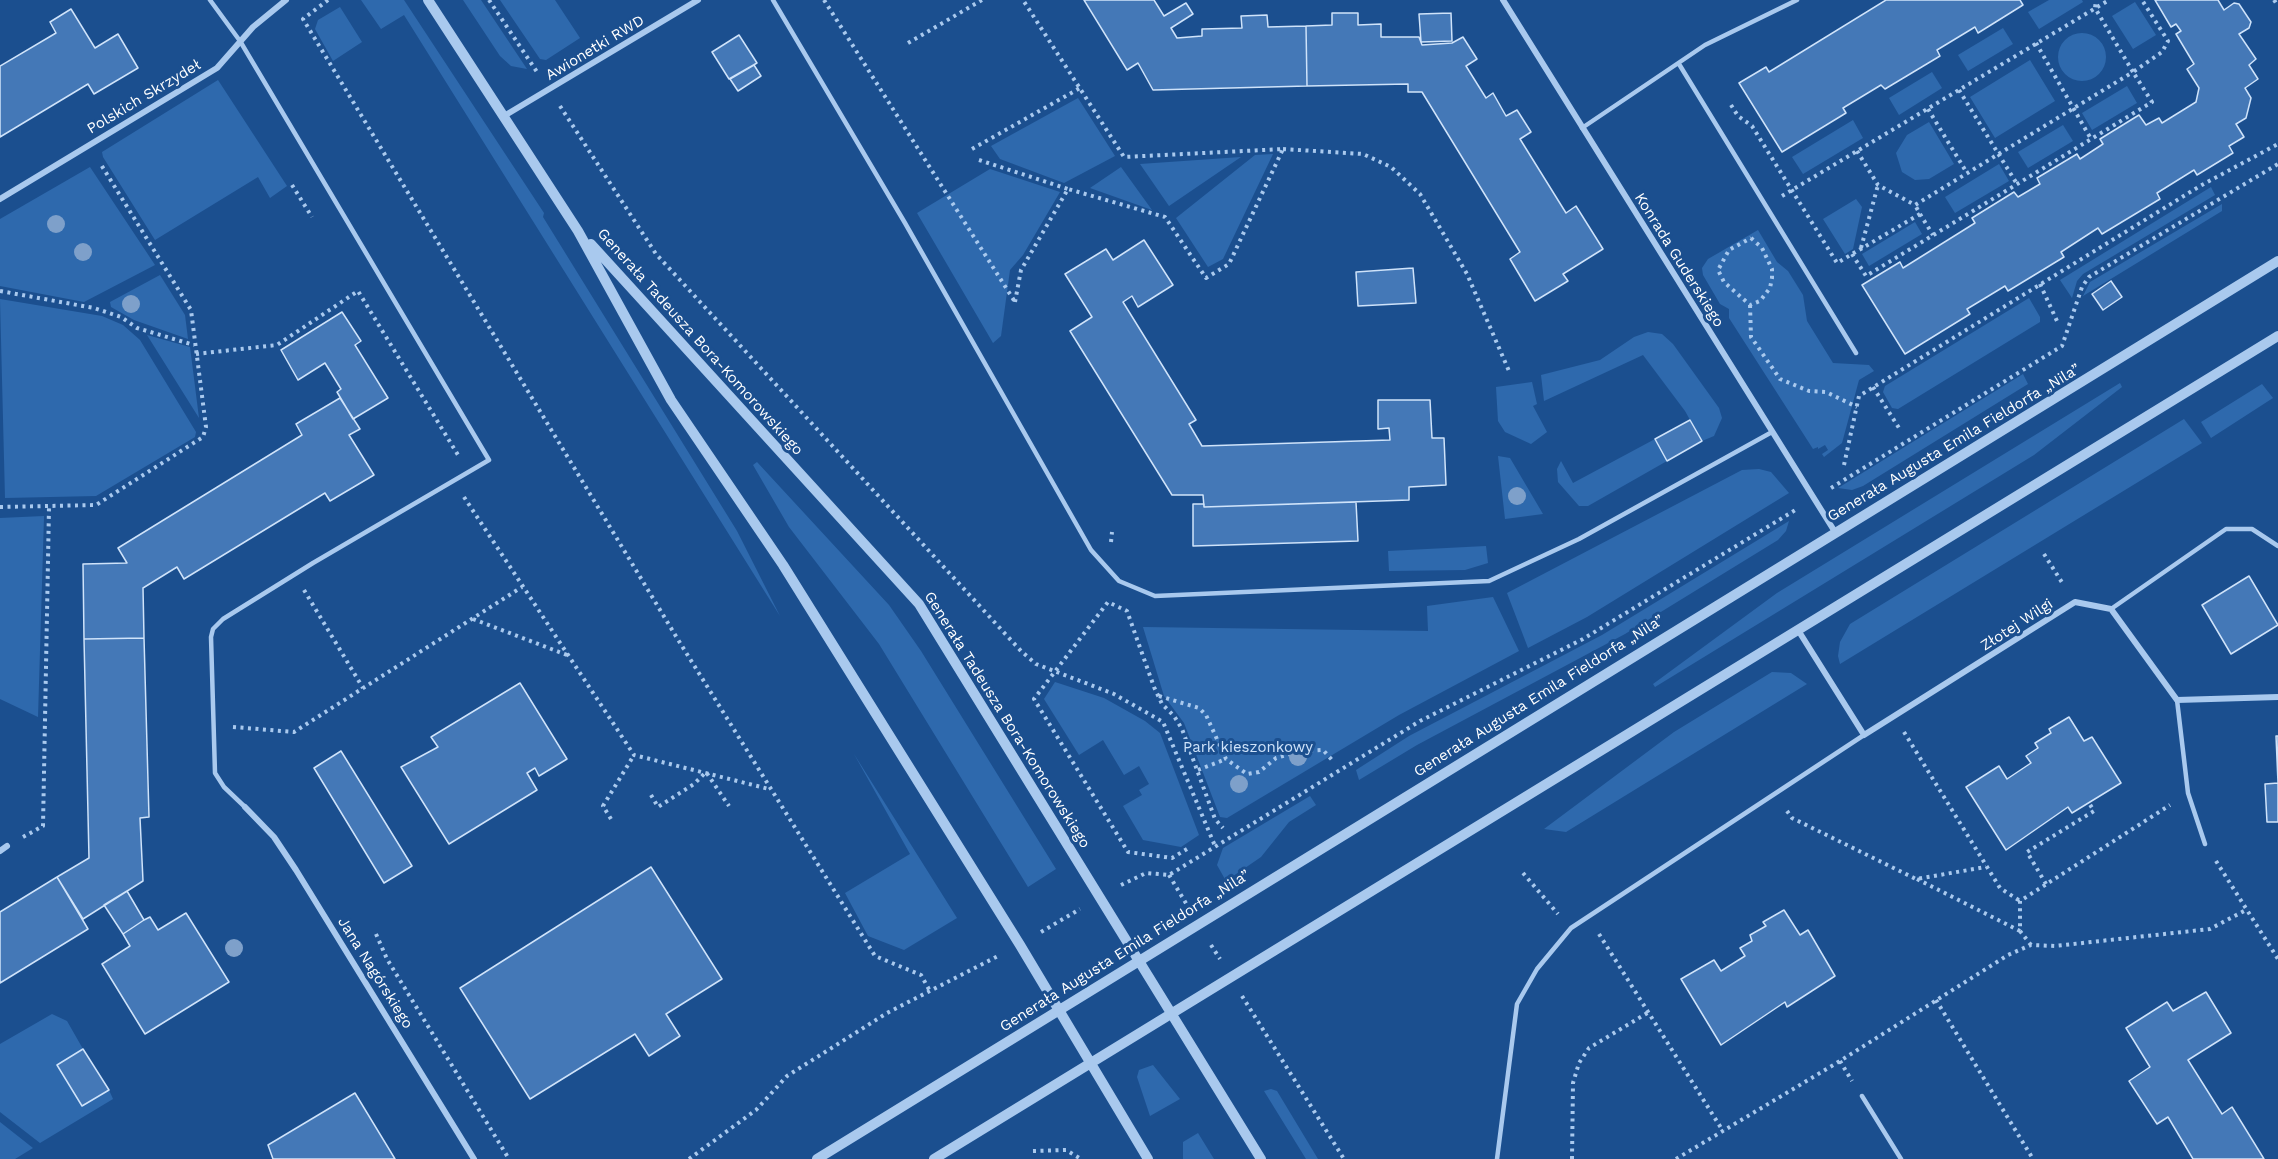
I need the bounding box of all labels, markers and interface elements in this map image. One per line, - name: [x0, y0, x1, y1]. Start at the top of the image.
- street label: Awionetki RWD: [542, 12, 648, 84]
- street label: Polskich Skrzydeł: [84, 56, 204, 138]
- street label: Konrada Guderskiego: [1630, 190, 1728, 330]
- street label: Generała Tadeusza Bora-Komorowskiego: [593, 225, 807, 459]
- street label: Generała Augusta Emila Fieldorfa „Nila”: [1824, 360, 2084, 526]
- street label: Generała Tadeusza Bora-Komorowskiego: [920, 588, 1094, 852]
- street label: Złotej Wilgi: [1978, 595, 2056, 655]
- street label: Generała Augusta Emila Fieldorfa „Nila”: [1411, 611, 1667, 781]
- park label: Park kieszonkowy: [1183, 739, 1313, 757]
- street label: Generała Augusta Emila Fieldorfa „Nila”: [997, 866, 1253, 1036]
- street label: Jana Nagórskiego: [333, 914, 417, 1032]

